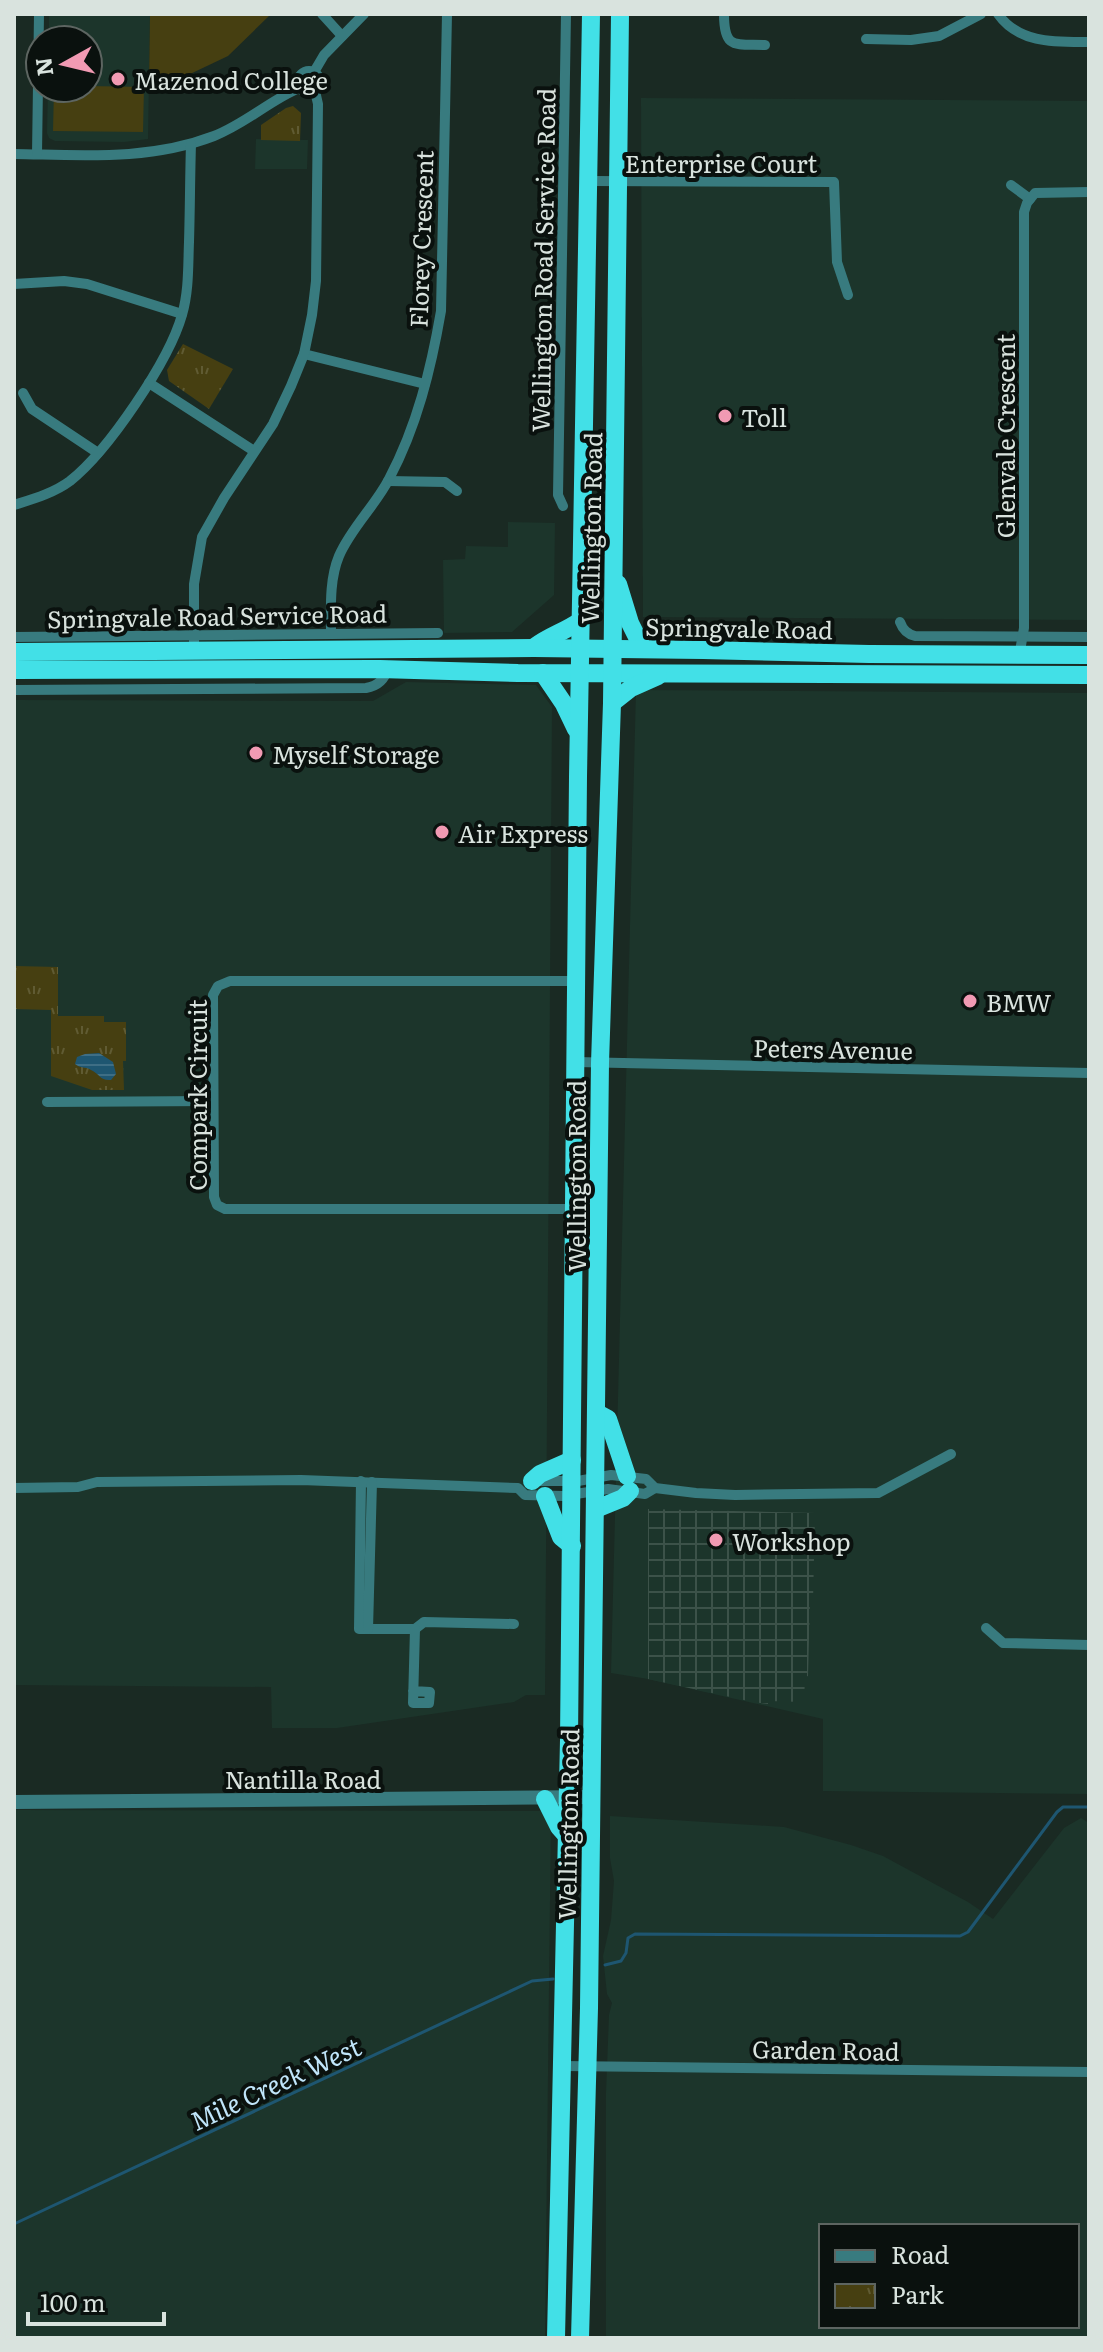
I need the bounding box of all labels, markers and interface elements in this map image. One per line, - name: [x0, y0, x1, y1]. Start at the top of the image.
- north arrow: [24, 24, 104, 104]
- text: N: [25, 56, 60, 78]
- place label: Mazenod College: [134, 62, 328, 97]
- marker: Mazenod College: [109, 70, 127, 88]
- street label: Wellington Road Service Road: [522, 87, 563, 432]
- street label: Enterprise Court: [625, 145, 818, 180]
- street label: Florey Crescent: [399, 149, 441, 328]
- street label: Glenvale Crescent: [987, 333, 1022, 538]
- place label: Toll: [741, 399, 787, 434]
- marker: Toll: [716, 407, 734, 425]
- street label: Wellington Road: [571, 431, 609, 624]
- street label: Springvale Road Service Road: [47, 595, 388, 635]
- street label: Springvale Road: [645, 608, 833, 646]
- place label: Myself Storage: [272, 736, 440, 771]
- marker: Myself Storage: [247, 744, 265, 762]
- place label: Air Express: [458, 815, 588, 850]
- marker: Air Express: [433, 823, 451, 841]
- place label: BMW: [986, 984, 1052, 1019]
- marker: BMW: [961, 992, 979, 1010]
- street label: Compark Circuit: [179, 999, 214, 1191]
- street label: Peters Avenue: [753, 1029, 913, 1067]
- street label: Wellington Road: [558, 1080, 593, 1272]
- place label: Workshop: [732, 1523, 851, 1558]
- marker: Workshop: [707, 1531, 725, 1549]
- street label: Wellington Road: [548, 1727, 586, 1920]
- street label: Nantilla Road: [225, 1761, 382, 1796]
- water label: Mile Creek West: [183, 2025, 367, 2139]
- street label: Garden Road: [752, 2030, 900, 2068]
- legend: [819, 2224, 1079, 2328]
- text: Road: [891, 2236, 950, 2271]
- scale bar: [28, 2276, 164, 2326]
- text: Park: [891, 2276, 944, 2311]
- text: 100 m: [40, 2284, 106, 2319]

